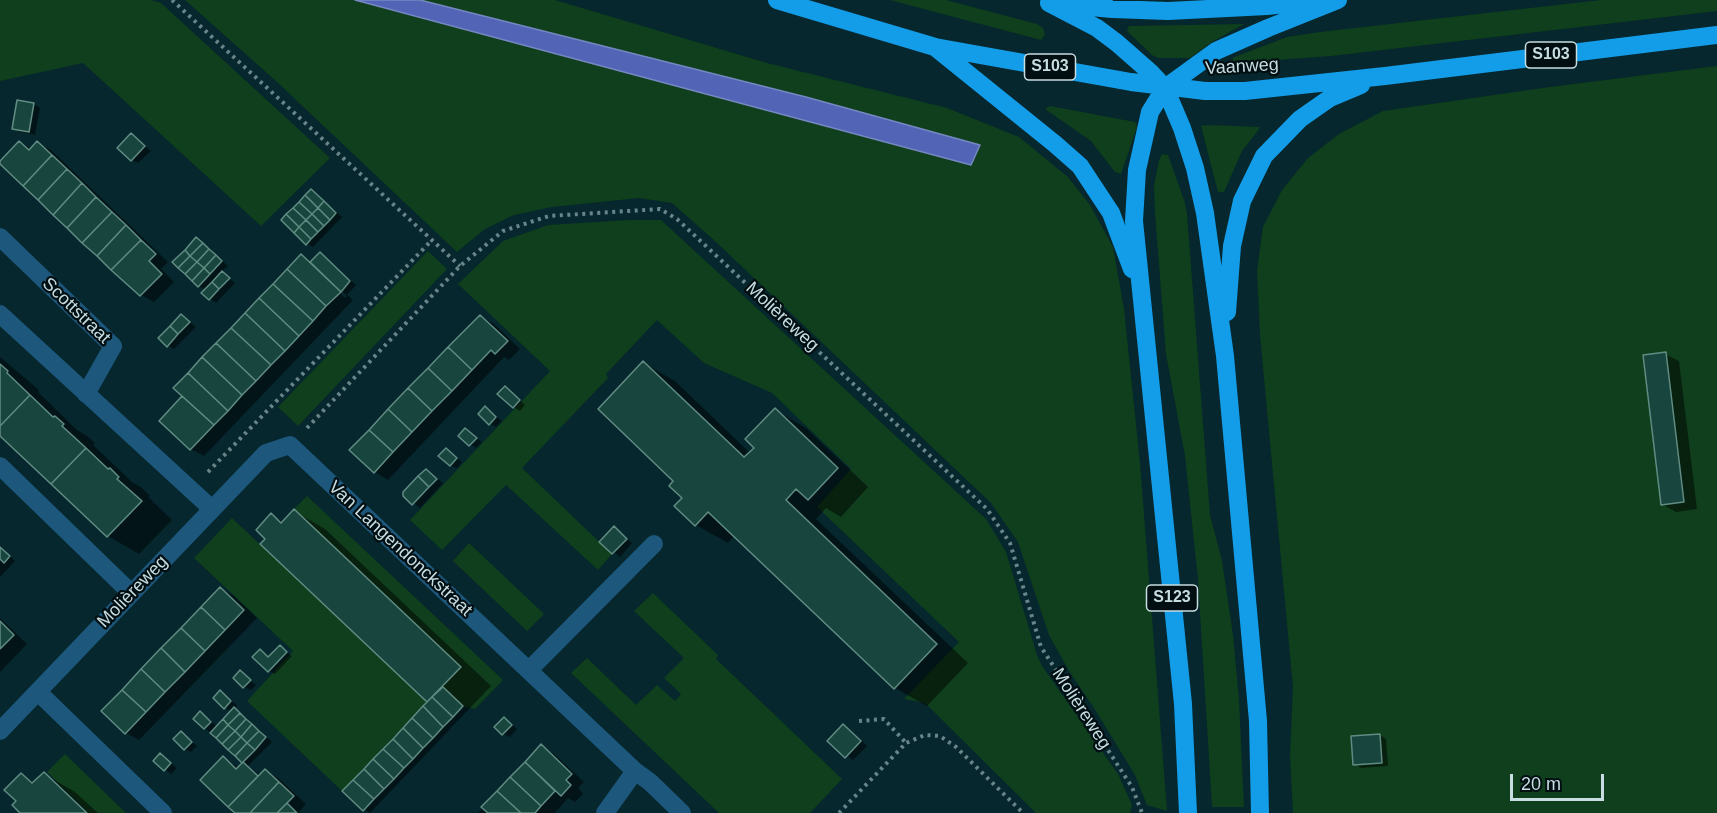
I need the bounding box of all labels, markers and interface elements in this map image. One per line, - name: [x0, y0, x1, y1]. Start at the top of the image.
- road number: S103: [1526, 42, 1576, 68]
- road number: S103: [1024, 54, 1076, 80]
- street label: Vaanweg: [1205, 54, 1279, 80]
- street label: Scottstraat: [38, 273, 114, 349]
- street label: Molièreweg: [741, 278, 823, 356]
- street label: Van Langendonckstraat: [324, 477, 476, 621]
- street label: Molièreweg: [93, 551, 173, 633]
- road number: S123: [1146, 585, 1198, 611]
- street label: Molièreweg: [1047, 665, 1115, 753]
- scale bar: [1513, 762, 1608, 800]
- text: 20 m: [1521, 774, 1561, 794]

